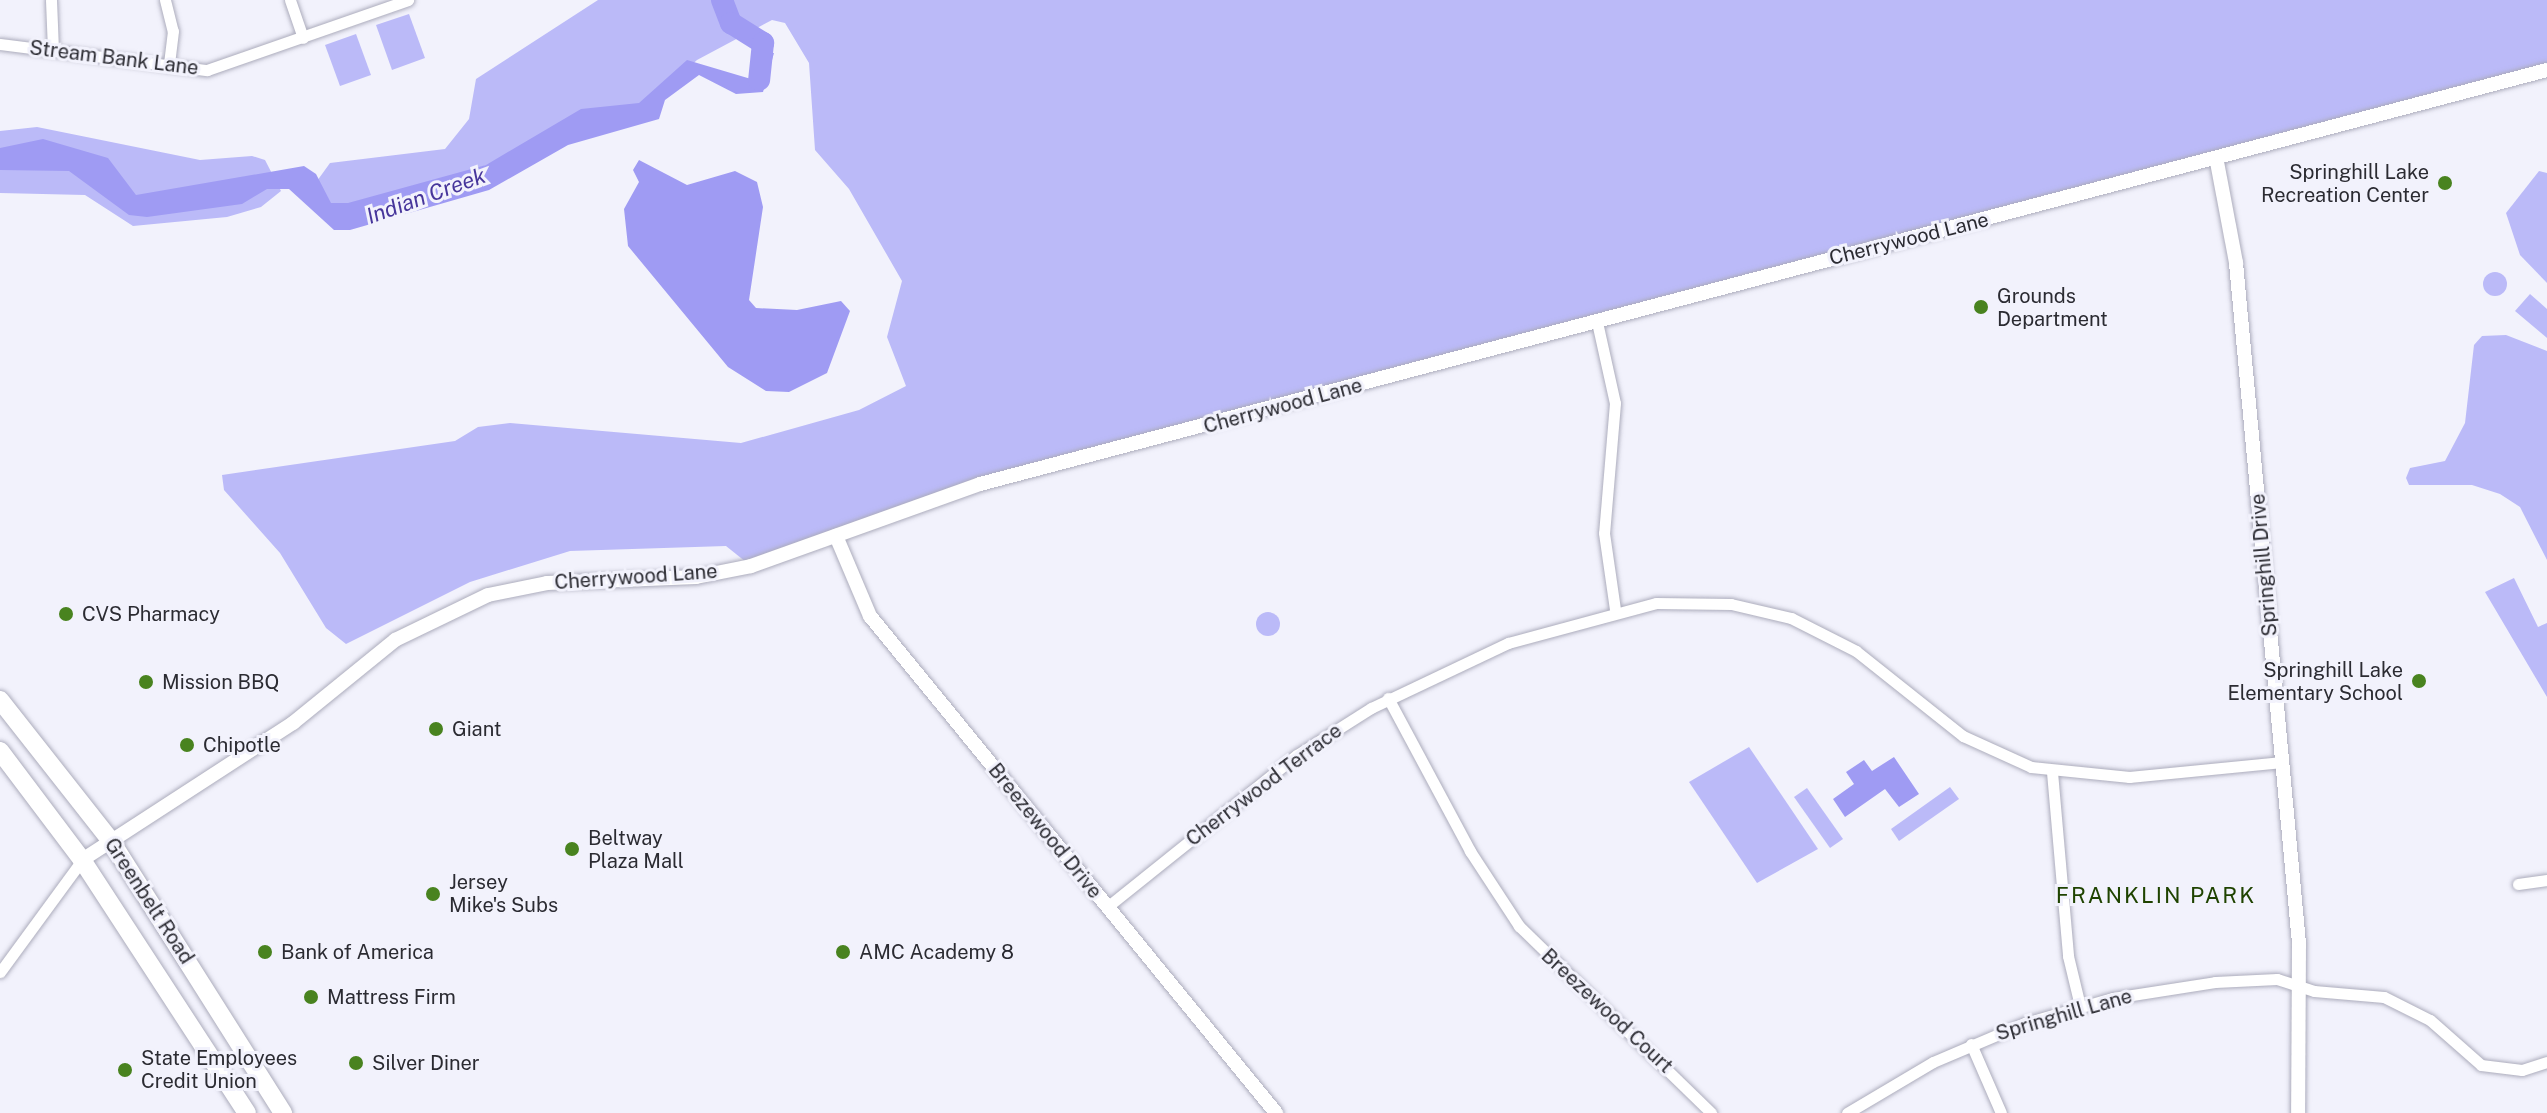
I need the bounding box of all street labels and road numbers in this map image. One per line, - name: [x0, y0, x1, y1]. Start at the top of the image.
- street label: Stream Bank Lane: [28, 36, 200, 80]
- street label: Cherrywood Lane: [1827, 208, 1991, 270]
- street label: Cherrywood Lane: [1201, 373, 1365, 439]
- street label: Springhill Drive: [2246, 493, 2282, 637]
- street label: Cherrywood Lane: [554, 559, 718, 595]
- street label: Cherrywood Terrace: [1181, 719, 1347, 851]
- street label: Breezewood Drive: [983, 759, 1107, 903]
- street label: Greenbelt Road: [99, 834, 199, 968]
- street label: Breezewood Court: [1536, 944, 1678, 1078]
- street label: Springhill Lane: [1993, 984, 2135, 1046]

